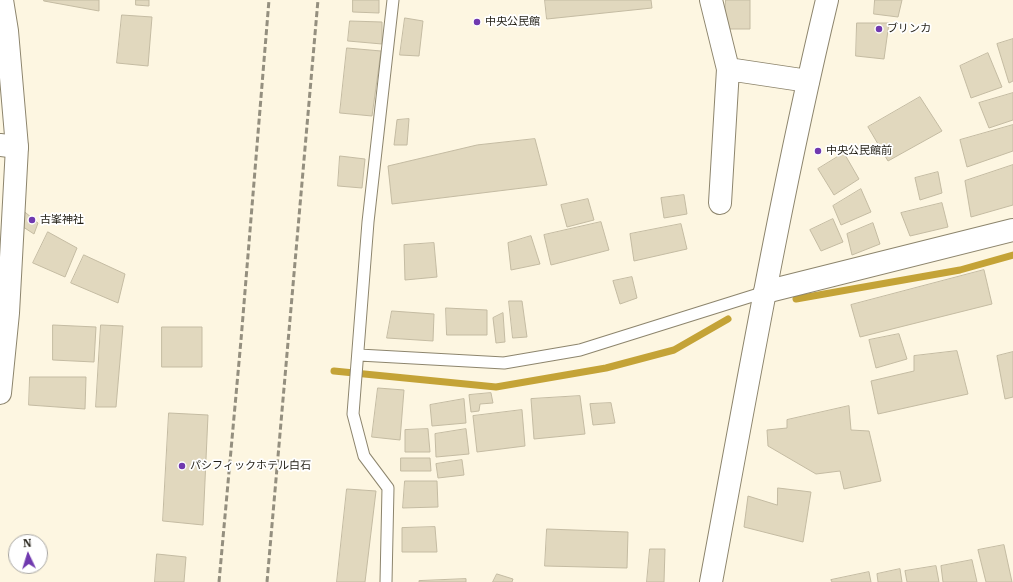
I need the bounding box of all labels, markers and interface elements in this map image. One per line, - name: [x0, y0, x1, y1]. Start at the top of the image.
- place label: 中央公民館: [485, 15, 540, 29]
- marker: 中央公民館: [472, 17, 482, 27]
- place label: ブリンカ: [887, 22, 931, 36]
- marker: ブリンカ: [874, 24, 884, 34]
- place label: 中央公民館前: [826, 144, 892, 158]
- marker: 中央公民館前: [813, 146, 823, 156]
- place label: 古峯神社: [40, 213, 84, 227]
- marker: 古峯神社: [27, 215, 37, 225]
- place label: パシフィックホテル白石: [190, 459, 311, 473]
- marker: パシフィックホテル白石: [177, 461, 187, 471]
- north arrow: [8, 534, 48, 574]
- text: N: [22, 536, 32, 550]

